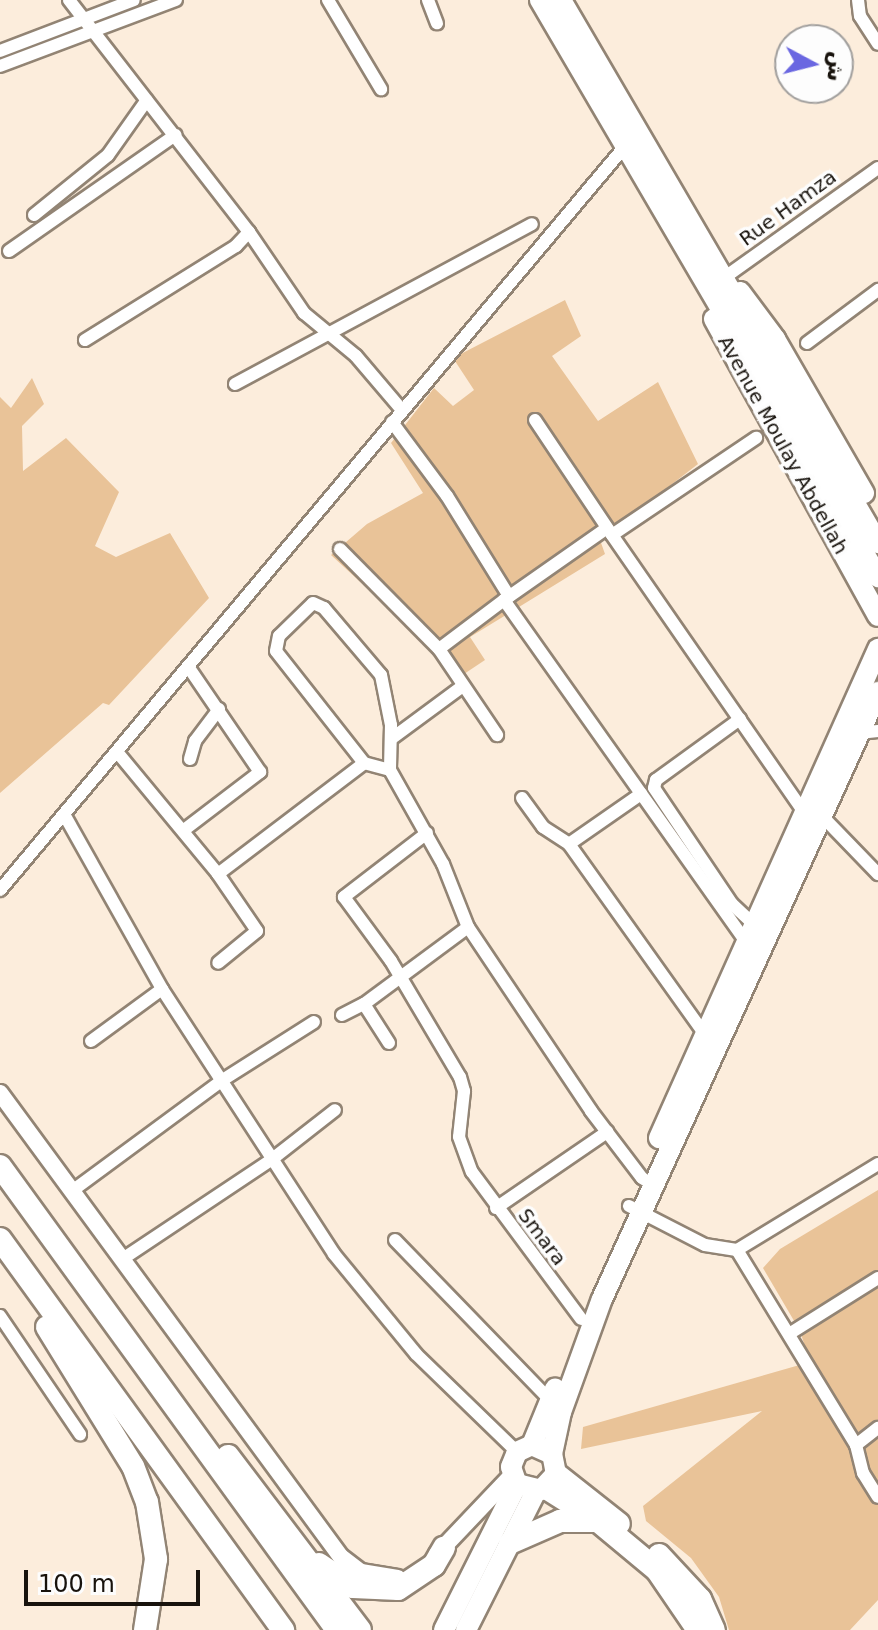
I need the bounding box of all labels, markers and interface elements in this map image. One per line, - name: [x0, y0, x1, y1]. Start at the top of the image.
- north arrow: [774, 24, 854, 104]
- text: ش: [822, 50, 851, 83]
- street label: Rue Hamza: [735, 165, 841, 251]
- street label: Avenue Moulay Abdellah: [713, 331, 853, 559]
- street label: Smara: [513, 1204, 571, 1270]
- scale bar: [28, 1554, 204, 1604]
- text: 100 m: [38, 1570, 115, 1598]

